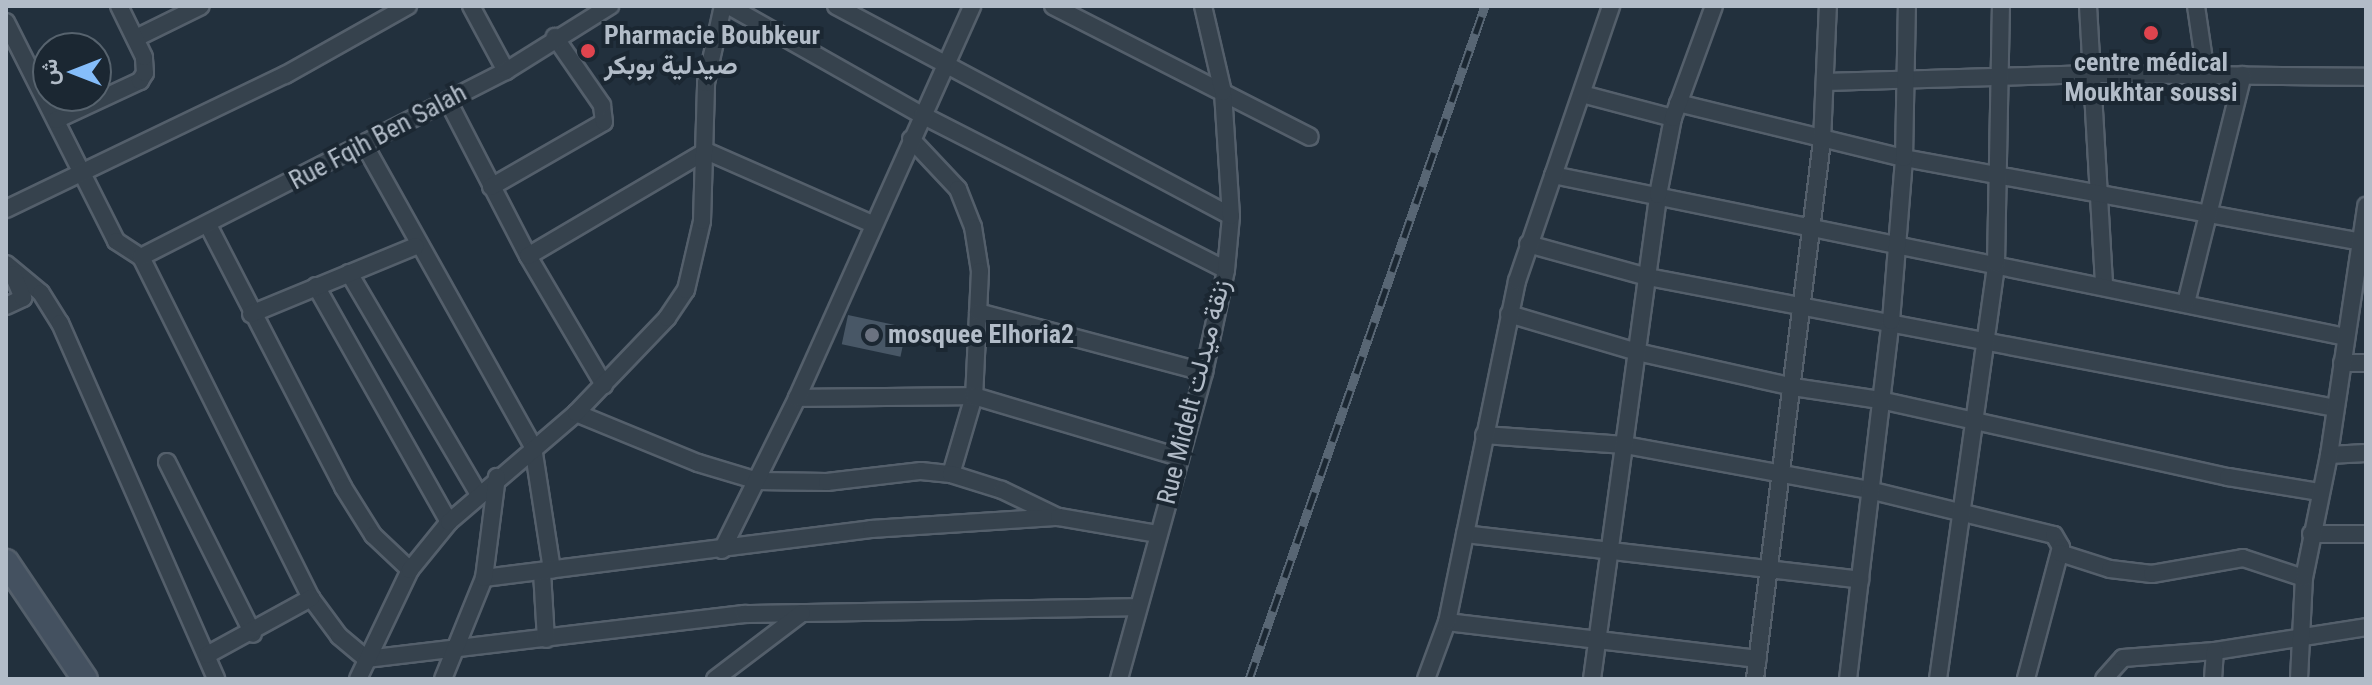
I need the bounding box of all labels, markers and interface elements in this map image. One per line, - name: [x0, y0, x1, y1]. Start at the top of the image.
- place label: Pharmacie Boubkeur صيدلية بوبكر: [604, 20, 820, 82]
- marker: centre médical Moukhtar soussi: [2140, 22, 2162, 44]
- north arrow: [32, 32, 112, 112]
- marker: Pharmacie Boubkeur صيدلية بوبكر: [579, 42, 597, 60]
- place label: centre médical Moukhtar soussi: [2064, 47, 2238, 108]
- text: ش: [37, 59, 62, 85]
- street label: Rue Fqih Ben Salah: [284, 77, 472, 197]
- street label: Rue Midelt زنقة ميدلت: [1151, 276, 1237, 508]
- place label: mosquee Elhoria2: [888, 319, 1074, 351]
- marker: mosquee Elhoria2: [863, 326, 881, 344]

